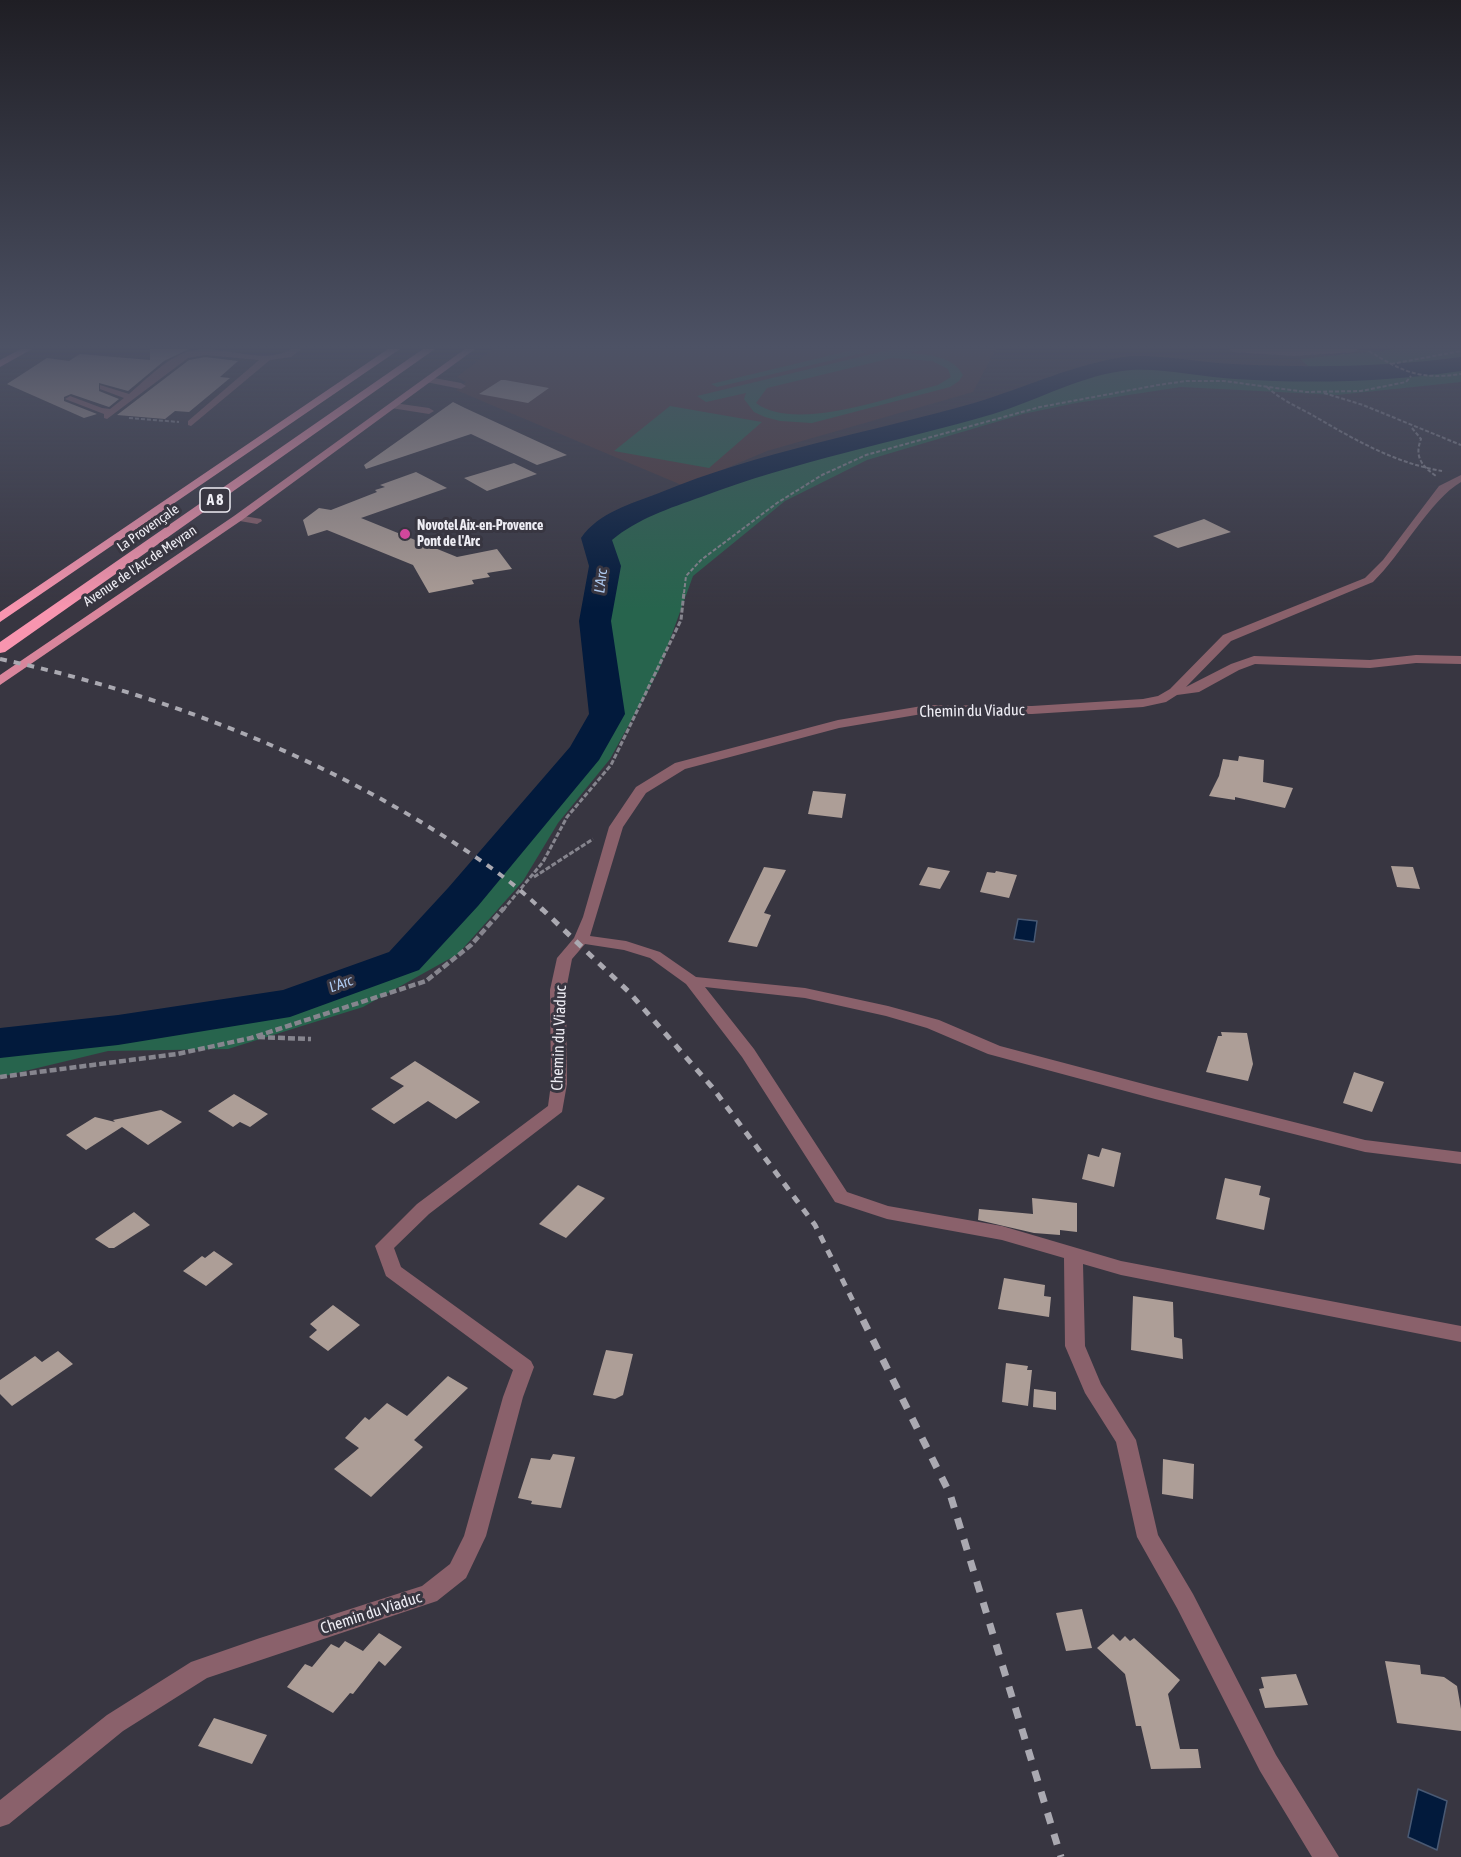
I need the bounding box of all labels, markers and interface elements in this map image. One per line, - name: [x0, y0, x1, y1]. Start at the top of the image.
- road number: A 8: [200, 488, 230, 512]
- street label: La Provençale: [114, 501, 182, 555]
- place label: Novotel Aix-en-Provence Pont de l'Arc: [417, 518, 543, 550]
- street label: Avenue de l'Arc de Meyran: [80, 522, 200, 610]
- marker: Novotel Aix-en-Provence Pont de l'Arc: [398, 527, 412, 541]
- water label: L'Arc: [591, 568, 611, 594]
- street label: Chemin du Viaduc: [919, 700, 1025, 722]
- water label: L'Arc: [326, 971, 356, 997]
- street label: Chemin du Viaduc: [548, 985, 570, 1091]
- street label: Chemin du Viaduc: [318, 1588, 424, 1638]

